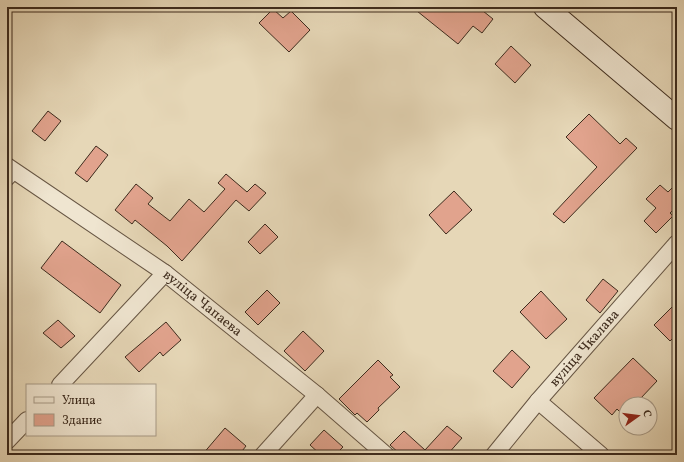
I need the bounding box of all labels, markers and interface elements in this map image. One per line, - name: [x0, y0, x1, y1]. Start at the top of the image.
- street label: вуліца Чапаева: [159, 265, 246, 341]
- street label: вуліца Чкалава: [545, 305, 624, 391]
- legend: [26, 384, 156, 436]
- text: Улица: [62, 393, 95, 409]
- north arrow: [618, 396, 658, 436]
- text: С: [638, 409, 654, 419]
- text: Здание: [62, 413, 102, 429]

